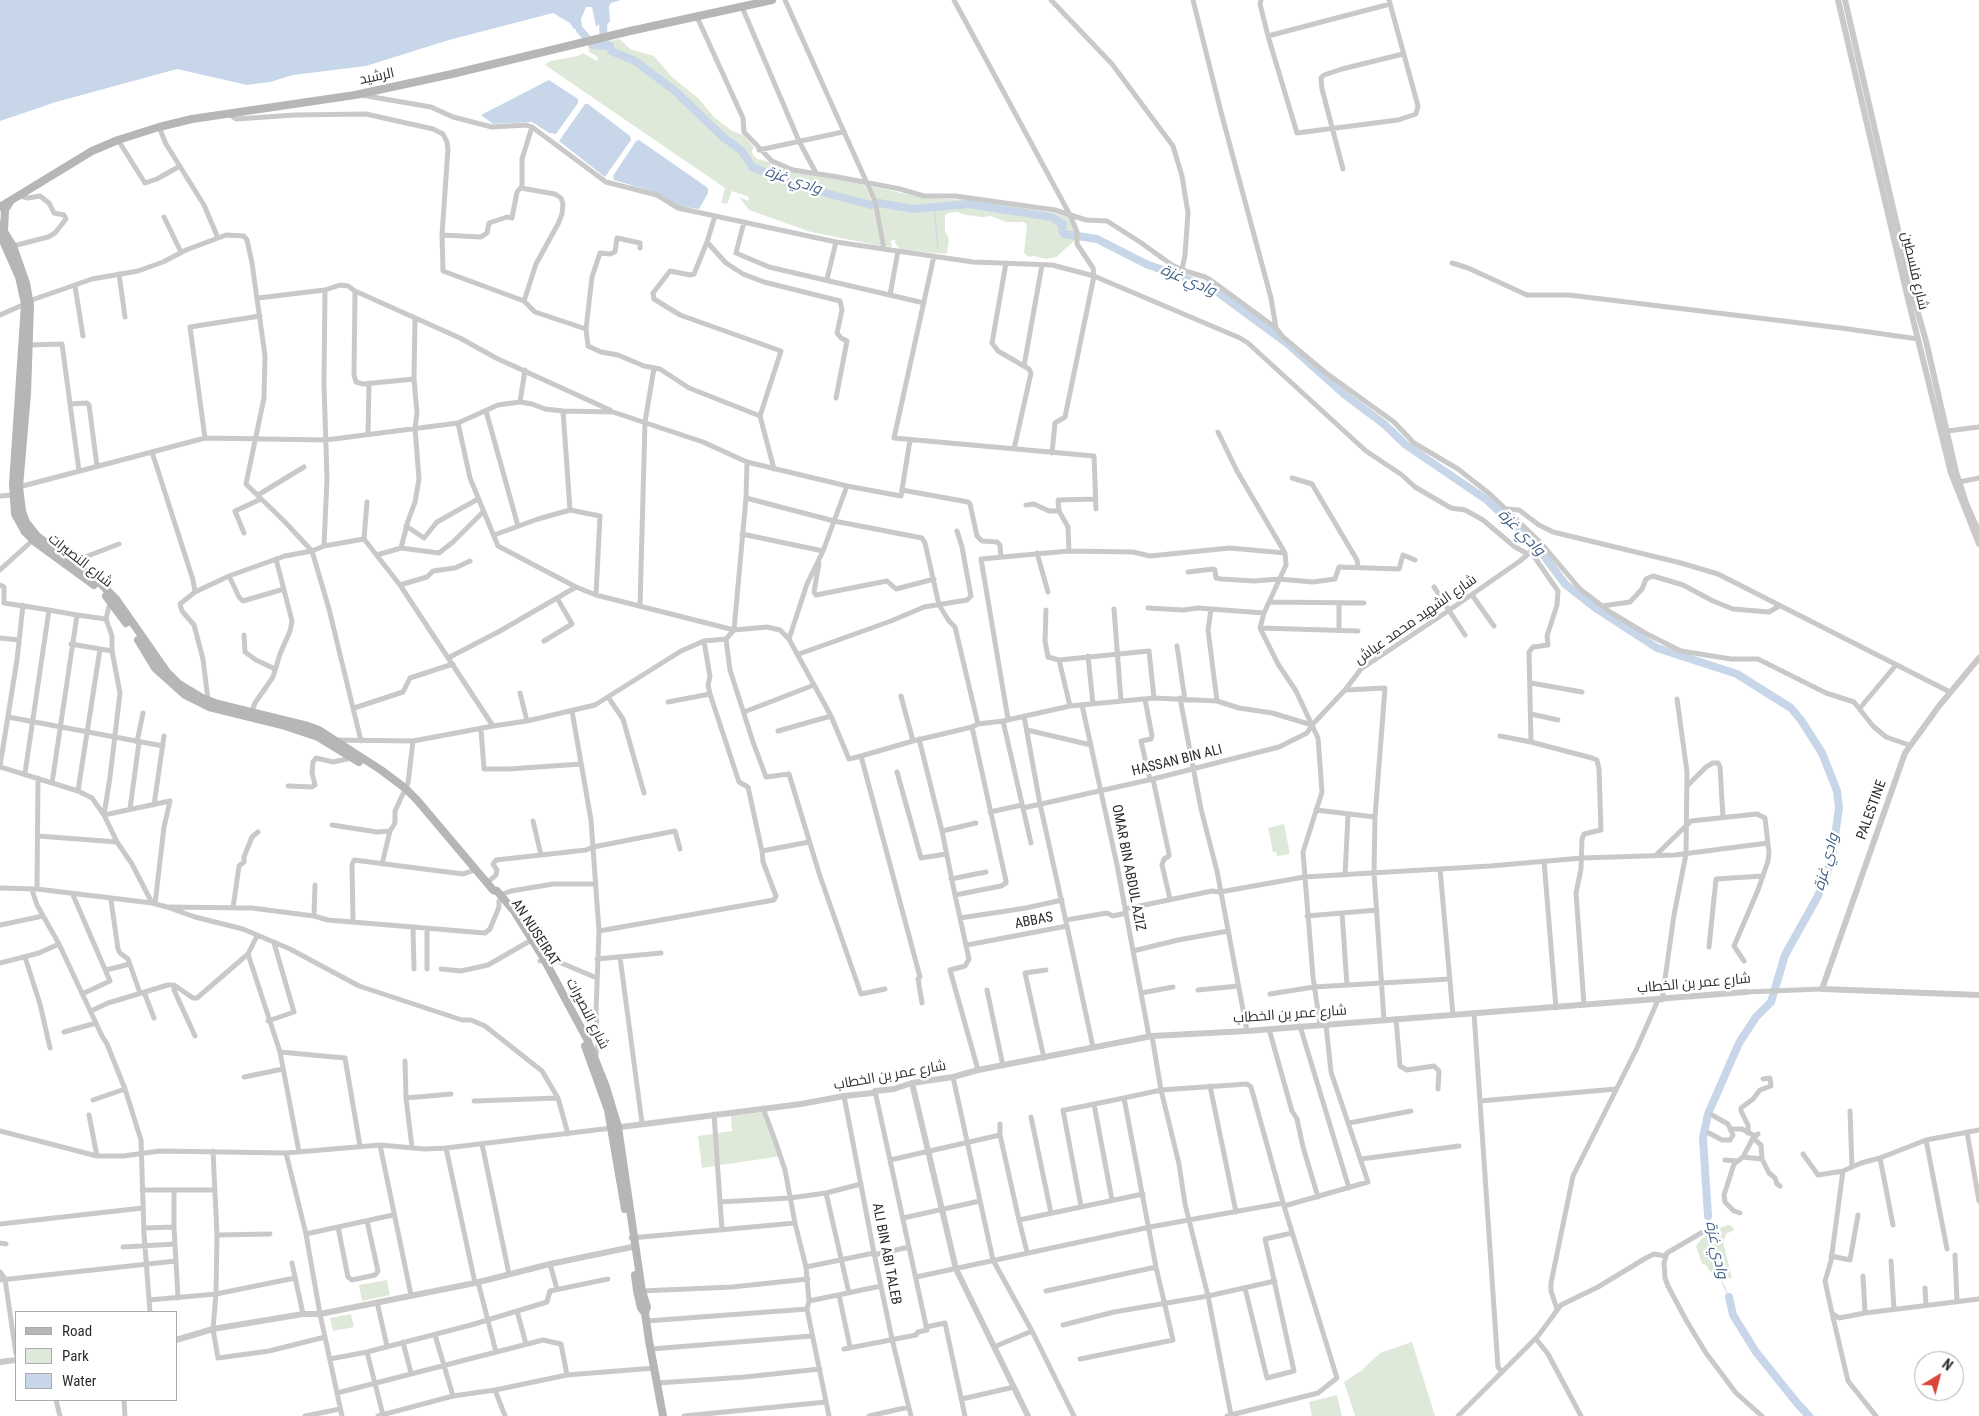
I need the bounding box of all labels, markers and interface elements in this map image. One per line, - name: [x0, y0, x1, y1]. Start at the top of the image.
- street label: الرشيد: [358, 65, 396, 89]
- water label: وادي غزة: [762, 163, 824, 199]
- street label: شارع فلسطين: [1897, 230, 1931, 312]
- water label: وادي غزة: [1158, 261, 1218, 301]
- water label: وادي غزة: [1494, 506, 1548, 560]
- street label: شارع النصيرات: [44, 531, 116, 591]
- street label: شارع الشهيد محمد عياش: [1352, 572, 1480, 668]
- street label: HASSAN BIN ALI: [1130, 742, 1224, 780]
- street label: PALESTINE: [1853, 778, 1891, 842]
- street label: OMAR BIN ABDUL AZIZ: [1107, 803, 1149, 933]
- water label: وادي غزة: [1811, 831, 1843, 893]
- street label: AN NUSEIRAT: [507, 897, 563, 969]
- street label: ABBAS: [1013, 909, 1055, 933]
- street label: شارع عمر بن الخطاب: [1637, 971, 1751, 997]
- street label: شارع النصيرات: [562, 976, 612, 1052]
- street label: شارع عمر بن الخطاب: [1233, 1003, 1347, 1027]
- street label: شارع عمر بن الخطاب: [832, 1058, 948, 1094]
- street label: ALI BIN ABI TALEB: [868, 1202, 904, 1306]
- water label: وادي غزة: [1701, 1220, 1731, 1280]
- legend: [15, 1311, 178, 1401]
- text: Road: [62, 1322, 92, 1340]
- text: Park: [62, 1347, 89, 1365]
- north arrow: [1914, 1351, 1964, 1401]
- text: N: [1939, 1356, 1956, 1374]
- text: Water: [62, 1372, 96, 1390]

